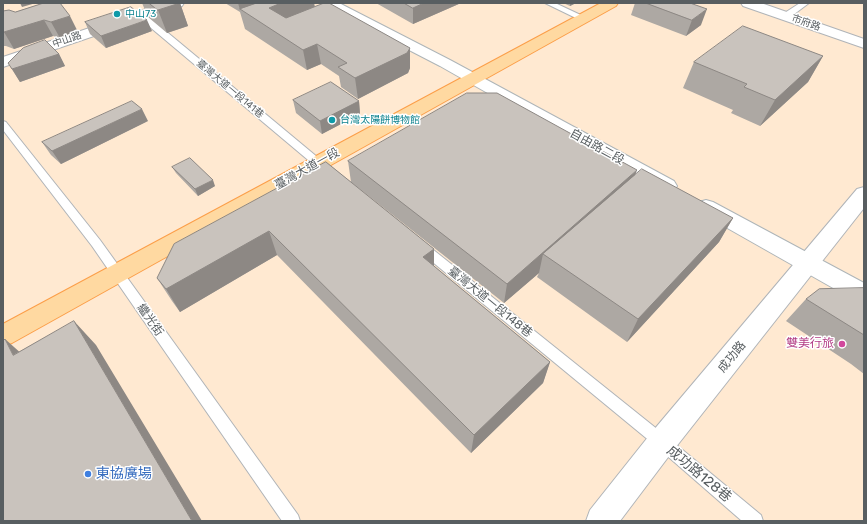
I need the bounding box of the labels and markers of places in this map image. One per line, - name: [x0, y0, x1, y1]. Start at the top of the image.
- place label: 中山73: [125, 8, 156, 20]
- marker: 中山73: [112, 9, 122, 19]
- place label: 台灣太陽餅博物館: [340, 114, 420, 126]
- marker: 台灣太陽餅博物館: [327, 115, 337, 125]
- place label: 雙美行旅: [786, 337, 834, 351]
- marker: 雙美行旅: [837, 339, 847, 349]
- place label: 東協廣場: [96, 466, 152, 482]
- marker: 東協廣場: [83, 469, 93, 479]

